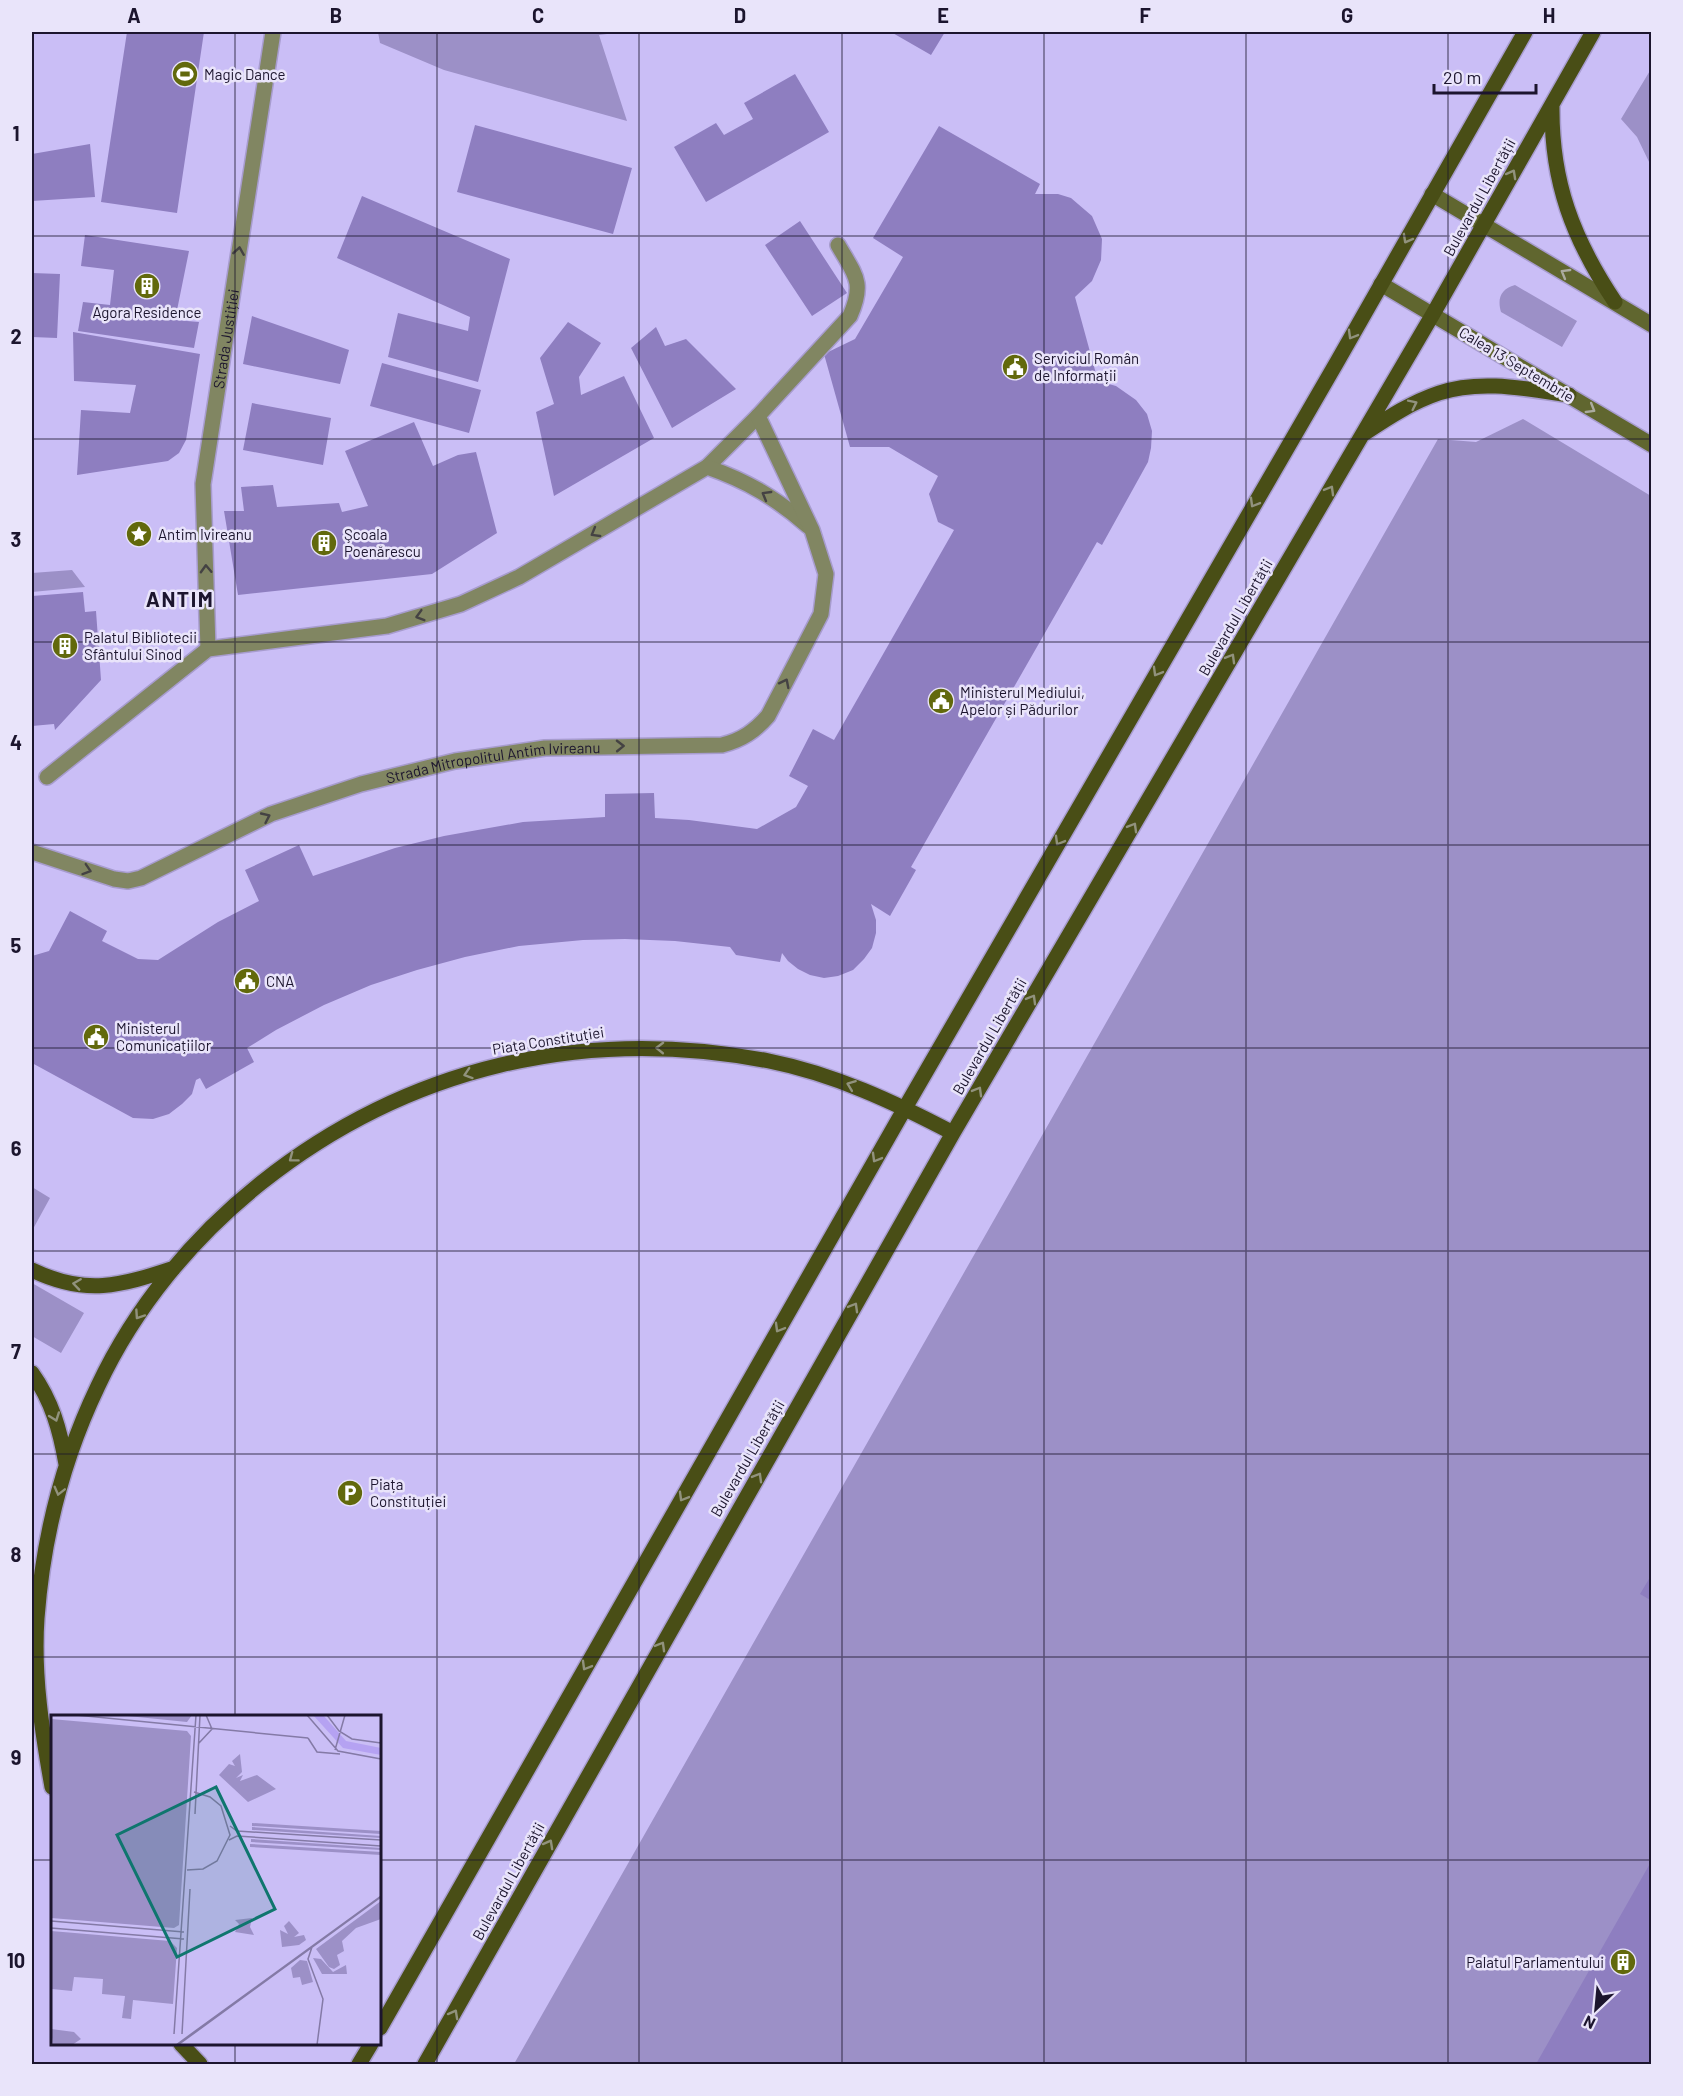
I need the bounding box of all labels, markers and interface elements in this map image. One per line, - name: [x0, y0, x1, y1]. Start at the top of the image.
- text: A: [127, 3, 141, 27]
- text: B: [330, 3, 342, 27]
- text: C: [532, 3, 544, 27]
- text: D: [734, 3, 746, 27]
- text: E: [937, 3, 949, 27]
- text: F: [1139, 3, 1151, 27]
- text: G: [1341, 3, 1353, 27]
- text: H: [1543, 3, 1555, 27]
- scale bar: [1434, 57, 1536, 95]
- sports icon: Magic Dance: [170, 59, 200, 89]
- place label: Magic Dance: [204, 65, 286, 83]
- text: 20 m: [1443, 66, 1481, 88]
- text: 1: [12, 121, 20, 145]
- street label: Bulevardul Libertății: [1439, 135, 1519, 259]
- one-way arrow: [1505, 170, 1516, 180]
- one-way arrow: [1403, 233, 1414, 243]
- one-way arrow: [233, 247, 245, 256]
- one-way arrow: [1561, 269, 1572, 280]
- building icon: Agora Residence: [132, 271, 162, 301]
- street label: Strada Justiției: [209, 288, 242, 390]
- place label: Agora Residence: [92, 303, 202, 321]
- street label: Calea 13 Septembrie: [1456, 323, 1578, 405]
- text: 2: [10, 324, 22, 348]
- one-way arrow: [1348, 329, 1360, 339]
- place label: Serviciul Român de Informații: [1034, 349, 1139, 384]
- public building icon: Serviciul Român de Informații: [1000, 352, 1030, 382]
- one-way arrow: [1406, 400, 1417, 411]
- one-way arrow: [1585, 401, 1595, 413]
- one-way arrow: [1323, 486, 1334, 496]
- one-way arrow: [762, 490, 772, 502]
- one-way arrow: [1250, 497, 1262, 508]
- place icon: Antim Ivireanu: [124, 519, 154, 549]
- place label: Antim Ivireanu: [158, 525, 252, 543]
- place label: Şcoala Poenărescu: [344, 525, 421, 560]
- one-way arrow: [591, 525, 601, 537]
- text: 3: [11, 527, 21, 551]
- building icon: Şcoala Poenărescu: [309, 528, 339, 558]
- street label: Bulevardul Libertății: [1194, 556, 1276, 678]
- one-way arrow: [200, 565, 212, 574]
- district label: ANTIM: [146, 586, 214, 611]
- one-way arrow: [415, 609, 426, 621]
- place label: Palatul Bibliotecii Sfântului Sinod: [84, 628, 197, 663]
- building icon: Palatul Bibliotecii Sfântului Sinod: [50, 631, 80, 661]
- one-way arrow: [1224, 654, 1236, 664]
- one-way arrow: [1152, 666, 1164, 676]
- one-way arrow: [778, 679, 790, 690]
- place label: Ministerul Mediului, Apelor și Pădurilor: [960, 683, 1085, 718]
- public building icon: Ministerul Mediului, Apelor și Pădurilor: [926, 686, 956, 716]
- text: 4: [10, 730, 22, 754]
- street label: Strada Mitropolitul Antim Ivireanu: [384, 738, 601, 787]
- one-way arrow: [615, 739, 624, 752]
- one-way arrow: [260, 812, 271, 824]
- one-way arrow: [1126, 823, 1137, 833]
- one-way arrow: [1055, 835, 1066, 845]
- one-way arrow: [81, 863, 92, 875]
- text: 5: [11, 933, 22, 957]
- public building icon: CNA: [232, 966, 262, 996]
- place label: CNA: [266, 972, 294, 990]
- street label: Bulevardul Libertății: [948, 975, 1030, 1097]
- one-way arrow: [1025, 995, 1036, 1005]
- place label: Ministerul Comunicațiilor: [116, 1019, 212, 1054]
- public building icon: Ministerul Comunicațiilor: [81, 1022, 111, 1052]
- street label: Piața Constituției: [491, 1022, 605, 1058]
- one-way arrow: [656, 1042, 665, 1054]
- one-way arrow: [463, 1066, 474, 1079]
- one-way arrow: [846, 1080, 857, 1092]
- one-way arrow: [971, 1087, 982, 1097]
- text: 6: [11, 1136, 22, 1160]
- one-way arrow: [289, 1151, 300, 1162]
- one-way arrow: [872, 1152, 883, 1163]
- one-way arrow: [72, 1279, 81, 1291]
- one-way arrow: [847, 1303, 858, 1313]
- one-way arrow: [135, 1308, 146, 1319]
- one-way arrow: [775, 1322, 786, 1332]
- text: 7: [11, 1339, 21, 1363]
- street label: Bulevardul Libertății: [706, 1397, 788, 1519]
- one-way arrow: [48, 1411, 61, 1422]
- one-way arrow: [750, 1472, 762, 1483]
- place label: Piața Constituției: [370, 1475, 446, 1510]
- parking icon: Piața Constituției: [335, 1478, 365, 1508]
- one-way arrow: [54, 1486, 67, 1496]
- one-way arrow: [678, 1491, 690, 1501]
- text: 8: [11, 1542, 22, 1566]
- one-way arrow: [654, 1642, 665, 1652]
- one-way arrow: [582, 1660, 593, 1671]
- inset map: [51, 1715, 381, 2045]
- text: 9: [11, 1745, 21, 1769]
- street label: Bulevardul Libertății: [468, 1819, 548, 1943]
- one-way arrow: [542, 1840, 553, 1850]
- building icon: Palatul Parlamentului: [1608, 1947, 1638, 1977]
- text: 10: [7, 1948, 25, 1972]
- place label: Palatul Parlamentului: [1466, 1953, 1604, 1971]
- north arrow: [1566, 1979, 1626, 2039]
- one-way arrow: [446, 2009, 458, 2020]
- text: N: [1580, 2012, 1598, 2034]

